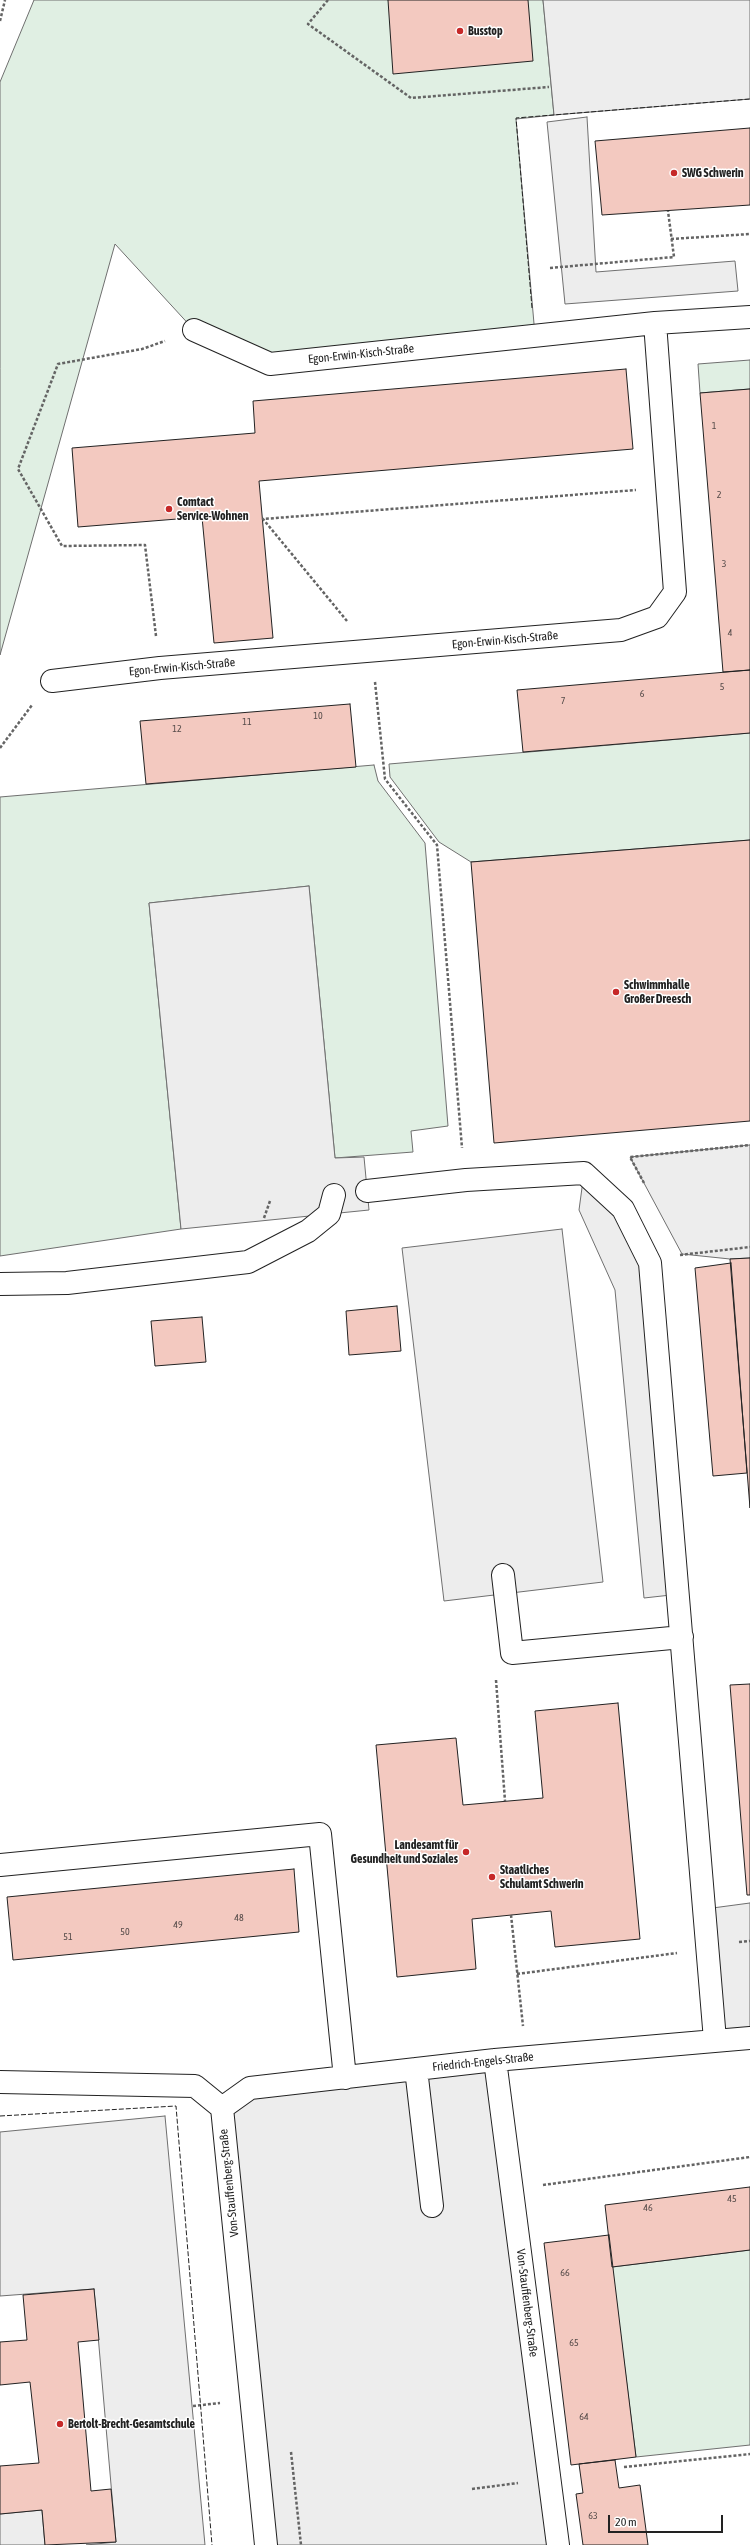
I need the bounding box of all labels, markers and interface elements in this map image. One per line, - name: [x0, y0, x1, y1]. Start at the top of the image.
- place label: Busstop: [468, 24, 503, 38]
- marker: Busstop: [455, 26, 465, 36]
- place label: SWG Schwerin: [682, 166, 744, 180]
- marker: SWG Schwerin: [669, 168, 679, 178]
- street label: Egon-Erwin-Kisch-Straße: [307, 341, 415, 367]
- house number: 1: [712, 420, 716, 432]
- house number: 2: [717, 489, 721, 501]
- place label: Comtact Service-Wohnen: [177, 495, 249, 523]
- marker: Comtact Service-Wohnen: [164, 504, 174, 514]
- house number: 3: [722, 558, 726, 570]
- house number: 4: [728, 627, 732, 639]
- street label: Egon-Erwin-Kisch-Straße: [451, 628, 559, 652]
- street label: Egon-Erwin-Kisch-Straße: [128, 655, 236, 679]
- house number: 5: [720, 681, 724, 693]
- house number: 6: [640, 688, 644, 700]
- house number: 7: [561, 695, 565, 707]
- house number: 10: [313, 710, 323, 722]
- house number: 11: [242, 716, 252, 728]
- house number: 12: [172, 723, 182, 735]
- place label: Schwimmhalle Großer Dreesch: [624, 978, 691, 1006]
- marker: Schwimmhalle Großer Dreesch: [611, 987, 621, 997]
- place label: Landesamt für Gesundheit und Soziales: [351, 1838, 458, 1866]
- marker: Landesamt für Gesundheit und Soziales: [461, 1847, 471, 1857]
- place label: Staatliches Schulamt Schwerin: [500, 1863, 584, 1891]
- marker: Staatliches Schulamt Schwerin: [487, 1872, 497, 1882]
- house number: 48: [234, 1912, 244, 1924]
- house number: 49: [173, 1919, 183, 1931]
- house number: 50: [120, 1926, 130, 1938]
- house number: 51: [63, 1931, 73, 1943]
- street label: Friedrich-Engels-Straße: [432, 2050, 534, 2074]
- street label: Von-Stauffenberg-Straße: [216, 2128, 242, 2238]
- house number: 45: [727, 2193, 737, 2205]
- house number: 46: [643, 2202, 653, 2214]
- street label: Von-Stauffenberg-Straße: [513, 2248, 541, 2358]
- house number: 66: [560, 2267, 570, 2279]
- house number: 65: [569, 2337, 579, 2349]
- house number: 64: [579, 2411, 589, 2423]
- place label: Bertolt-Brecht-Gesamtschule: [68, 2417, 195, 2431]
- marker: Bertolt-Brecht-Gesamtschule: [55, 2419, 65, 2429]
- scale bar: [610, 2507, 725, 2533]
- house number: 63: [588, 2510, 598, 2522]
- text: 20 m: [615, 2515, 637, 2529]

